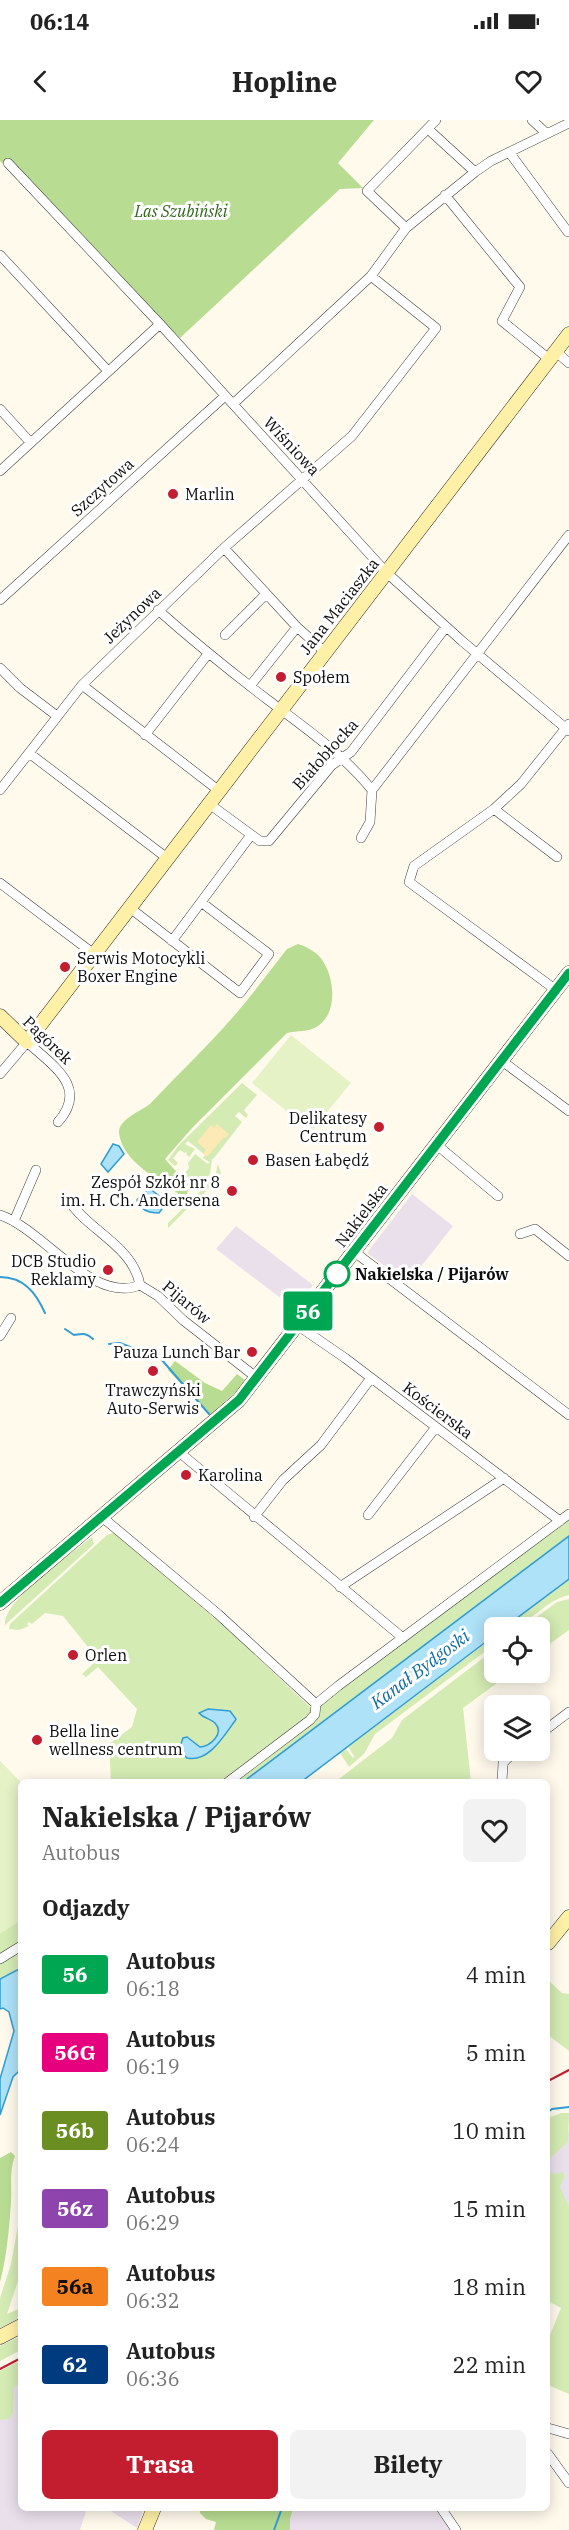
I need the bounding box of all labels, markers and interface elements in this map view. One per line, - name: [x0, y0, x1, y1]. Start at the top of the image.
- text: 06:14: [30, 7, 89, 36]
- text: Hopline: [232, 64, 337, 99]
- icon: back: [24, 65, 57, 98]
- icon: heart: [512, 65, 545, 98]
- park label: Las Szubiński: [133, 201, 228, 221]
- street label: Wiśniowa: [260, 412, 324, 480]
- street label: Szczytowa: [66, 453, 138, 520]
- place label: Marlin: [185, 484, 235, 504]
- marker: Marlin: [166, 487, 180, 501]
- street label: Jana Maciaszka: [295, 554, 383, 658]
- street label: Jeżynowa: [99, 582, 165, 647]
- place label: Społem: [293, 667, 350, 687]
- marker: Społem: [274, 670, 288, 684]
- street label: Białobłocka: [288, 714, 362, 794]
- place label: Serwis Motocykli Boxer Engine: [77, 948, 205, 986]
- marker: Serwis Motocykli Boxer Engine: [58, 960, 72, 974]
- street label: Pagórek: [19, 1012, 77, 1069]
- place label: Delikatesy Centrum: [289, 1108, 367, 1146]
- marker: Delikatesy Centrum: [372, 1120, 386, 1134]
- place label: Basen Łabędź: [265, 1150, 369, 1170]
- marker: Basen Łabędź: [246, 1153, 260, 1167]
- place label: Zespół Szkół nr 8 im. H. Ch. Andersena: [60, 1172, 220, 1210]
- street label: Nakielska: [331, 1179, 392, 1251]
- marker: Zespół Szkół nr 8 im. H. Ch. Andersena: [225, 1184, 239, 1198]
- place label: DCB Studio Reklamy: [11, 1251, 96, 1289]
- marker: Nakielska / Pijarów: [324, 1261, 350, 1287]
- marker: DCB Studio Reklamy: [101, 1263, 115, 1277]
- place label: Nakielska / Pijarów: [355, 1264, 509, 1284]
- street label: Pijarów: [159, 1276, 216, 1328]
- line badge: 56: [281, 1292, 335, 1330]
- text: 56: [295, 1297, 321, 1325]
- place label: Pauza Lunch Bar: [113, 1342, 240, 1362]
- marker: Pauza Lunch Bar: [245, 1345, 259, 1359]
- marker: Trawczyński Auto-Serwis: [146, 1364, 160, 1378]
- street label: Kościerska: [399, 1377, 477, 1443]
- place label: Trawczyński Auto-Serwis: [105, 1380, 201, 1418]
- place label: Karolina: [198, 1465, 263, 1485]
- marker: Karolina: [179, 1468, 193, 1482]
- map controls: [484, 1617, 550, 1761]
- button: locate: [484, 1617, 550, 1683]
- water label: Kanał Bydgoski: [365, 1624, 474, 1714]
- place label: Orlen: [85, 1645, 127, 1665]
- marker: Orlen: [66, 1648, 80, 1662]
- button: layers: [484, 1695, 550, 1761]
- place label: Bella line wellness centrum: [49, 1721, 183, 1759]
- marker: Bella line wellness centrum: [30, 1733, 44, 1747]
- text: Nakielska / Pijarów: [42, 1798, 311, 1835]
- button: heart: [463, 1799, 526, 1862]
- text: Autobus: [42, 1839, 120, 1866]
- text: Odjazdy: [42, 1893, 130, 1922]
- text: Autobus: [126, 1946, 215, 1975]
- text: 56: [62, 1960, 88, 1988]
- text: 4 min: [466, 1960, 526, 1989]
- text: 06:18: [126, 1975, 180, 2002]
- text: Autobus: [126, 2024, 215, 2053]
- text: 56G: [54, 2038, 96, 2066]
- text: 5 min: [466, 2038, 526, 2067]
- text: 06:19: [126, 2053, 180, 2080]
- text: Autobus: [126, 2102, 215, 2131]
- text: 56b: [56, 2116, 94, 2144]
- text: 10 min: [453, 2116, 526, 2145]
- text: 06:24: [126, 2131, 180, 2158]
- text: Autobus: [126, 2180, 215, 2209]
- text: 56z: [57, 2194, 93, 2222]
- text: 15 min: [453, 2194, 526, 2223]
- text: 06:29: [126, 2209, 180, 2236]
- text: Autobus: [126, 2258, 215, 2287]
- text: 56a: [56, 2272, 94, 2300]
- text: 18 min: [453, 2272, 526, 2301]
- text: 06:32: [126, 2287, 180, 2314]
- text: Autobus: [126, 2336, 215, 2365]
- text: 62: [62, 2350, 88, 2378]
- text: 22 min: [453, 2350, 526, 2379]
- text: 06:36: [126, 2365, 180, 2392]
- button: Trasa: [42, 2430, 278, 2499]
- button: Bilety: [290, 2430, 526, 2499]

